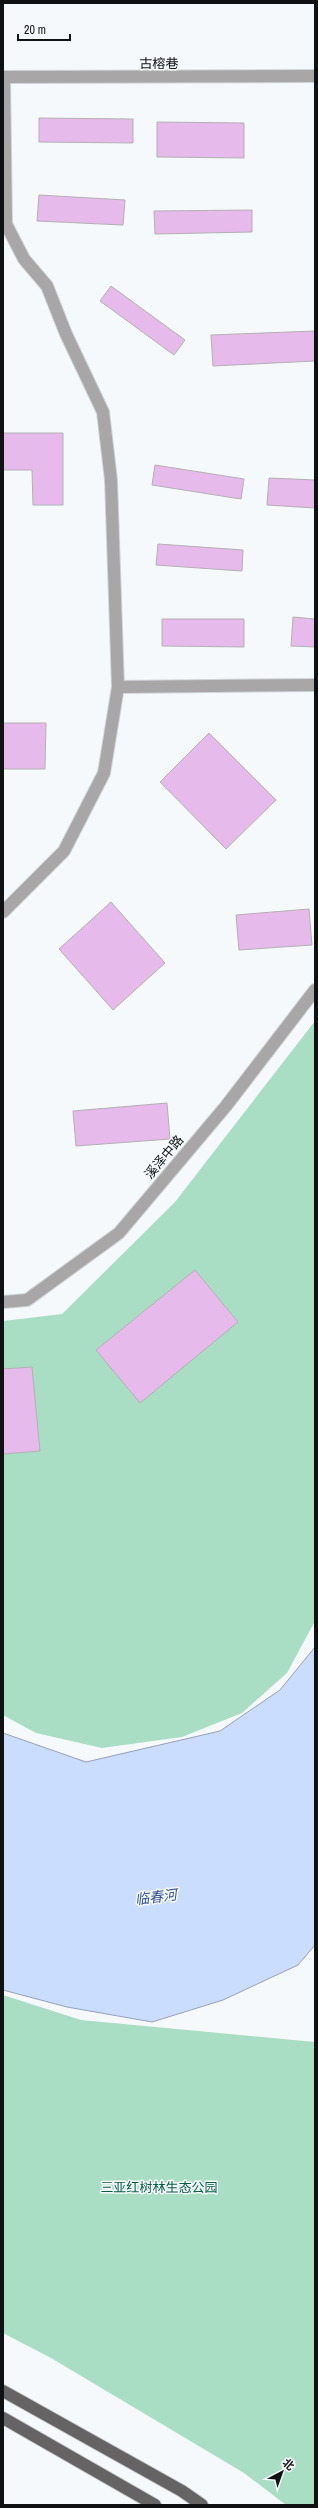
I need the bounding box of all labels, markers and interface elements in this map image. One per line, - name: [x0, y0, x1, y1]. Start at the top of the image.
- scale bar: [18, 16, 70, 42]
- text: 20 m: [24, 22, 46, 38]
- street label: 古榕巷: [139, 55, 179, 72]
- street label: 溪泽中路: [141, 1132, 187, 1182]
- water label: 临春河: [134, 1885, 181, 1908]
- park label: 三亚红树林生态公园: [100, 2179, 218, 2196]
- north arrow: [262, 2452, 302, 2492]
- text: 北: [280, 2456, 297, 2473]

